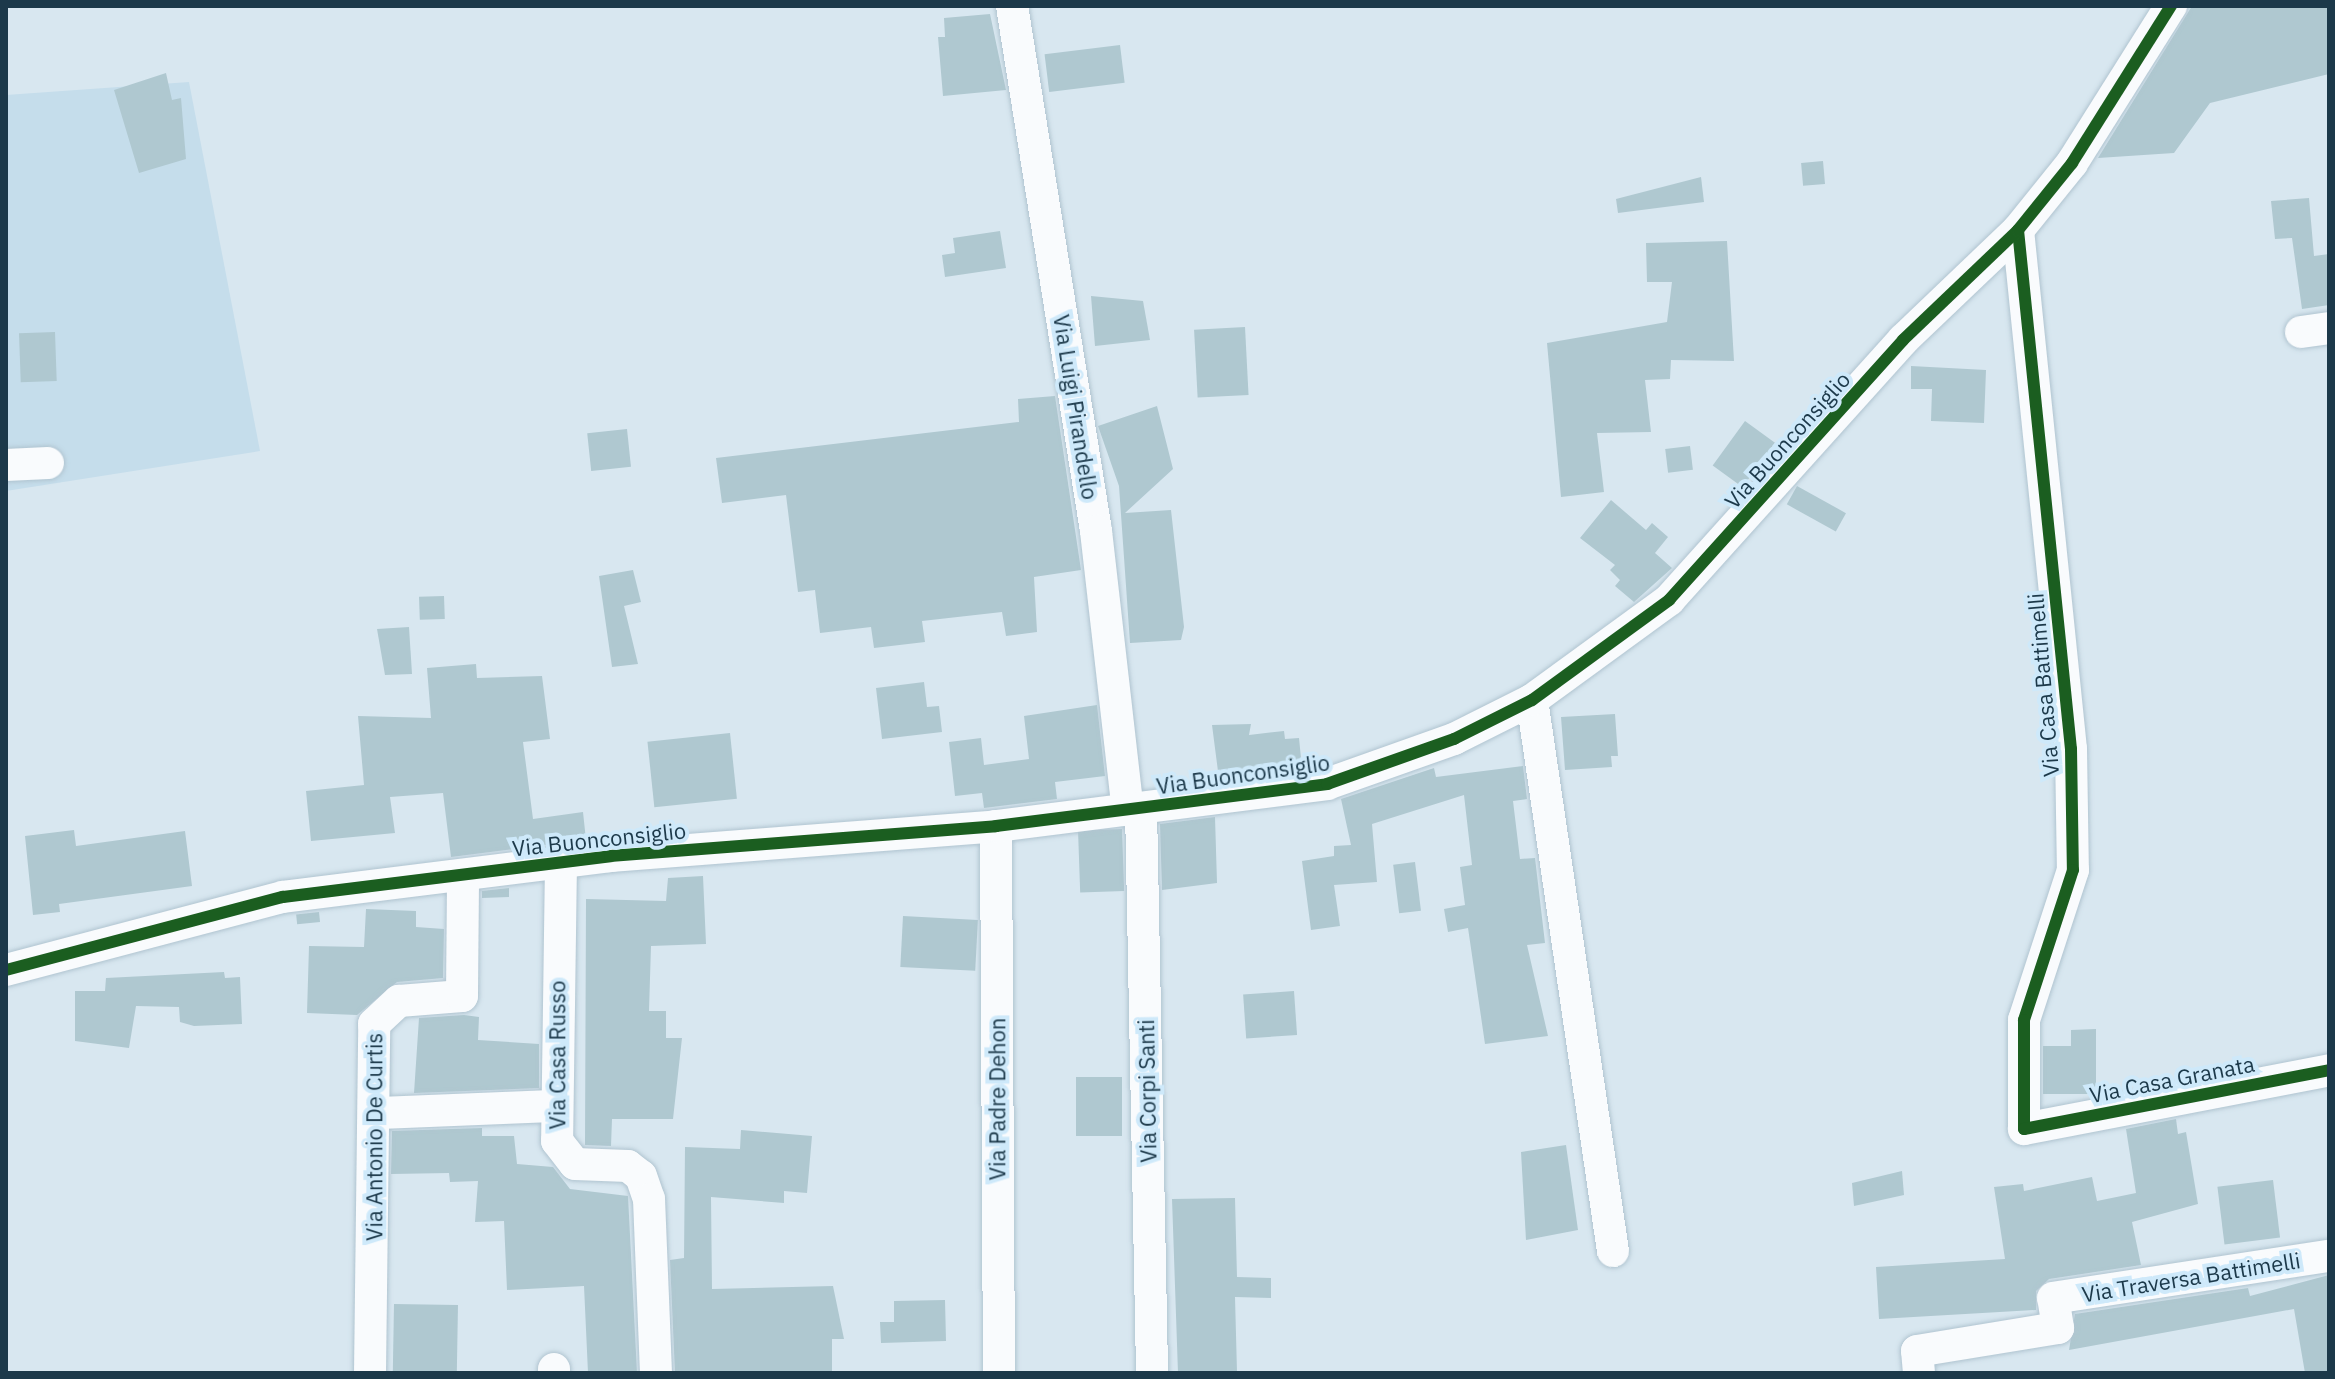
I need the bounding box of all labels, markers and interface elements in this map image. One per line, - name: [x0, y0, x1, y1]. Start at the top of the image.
- street label: Via Luigi Pirandello: [1048, 313, 1104, 501]
- street label: Via Buonconsiglio: [1719, 366, 1855, 514]
- street label: Via Casa Battimelli: [2022, 592, 2064, 778]
- street label: Via Buonconsiglio: [1155, 749, 1331, 799]
- street label: Via Buonconsiglio: [511, 817, 687, 861]
- street label: Via Casa Russo: [544, 980, 570, 1130]
- street label: Via Padre Dehon: [984, 1018, 1010, 1180]
- street label: Via Corpi Santi: [1133, 1019, 1161, 1163]
- street label: Via Antonio De Curtis: [361, 1033, 387, 1241]
- street label: Via Casa Granata: [2087, 1050, 2257, 1108]
- street label: Via Traversa Battimelli: [2080, 1247, 2302, 1307]

